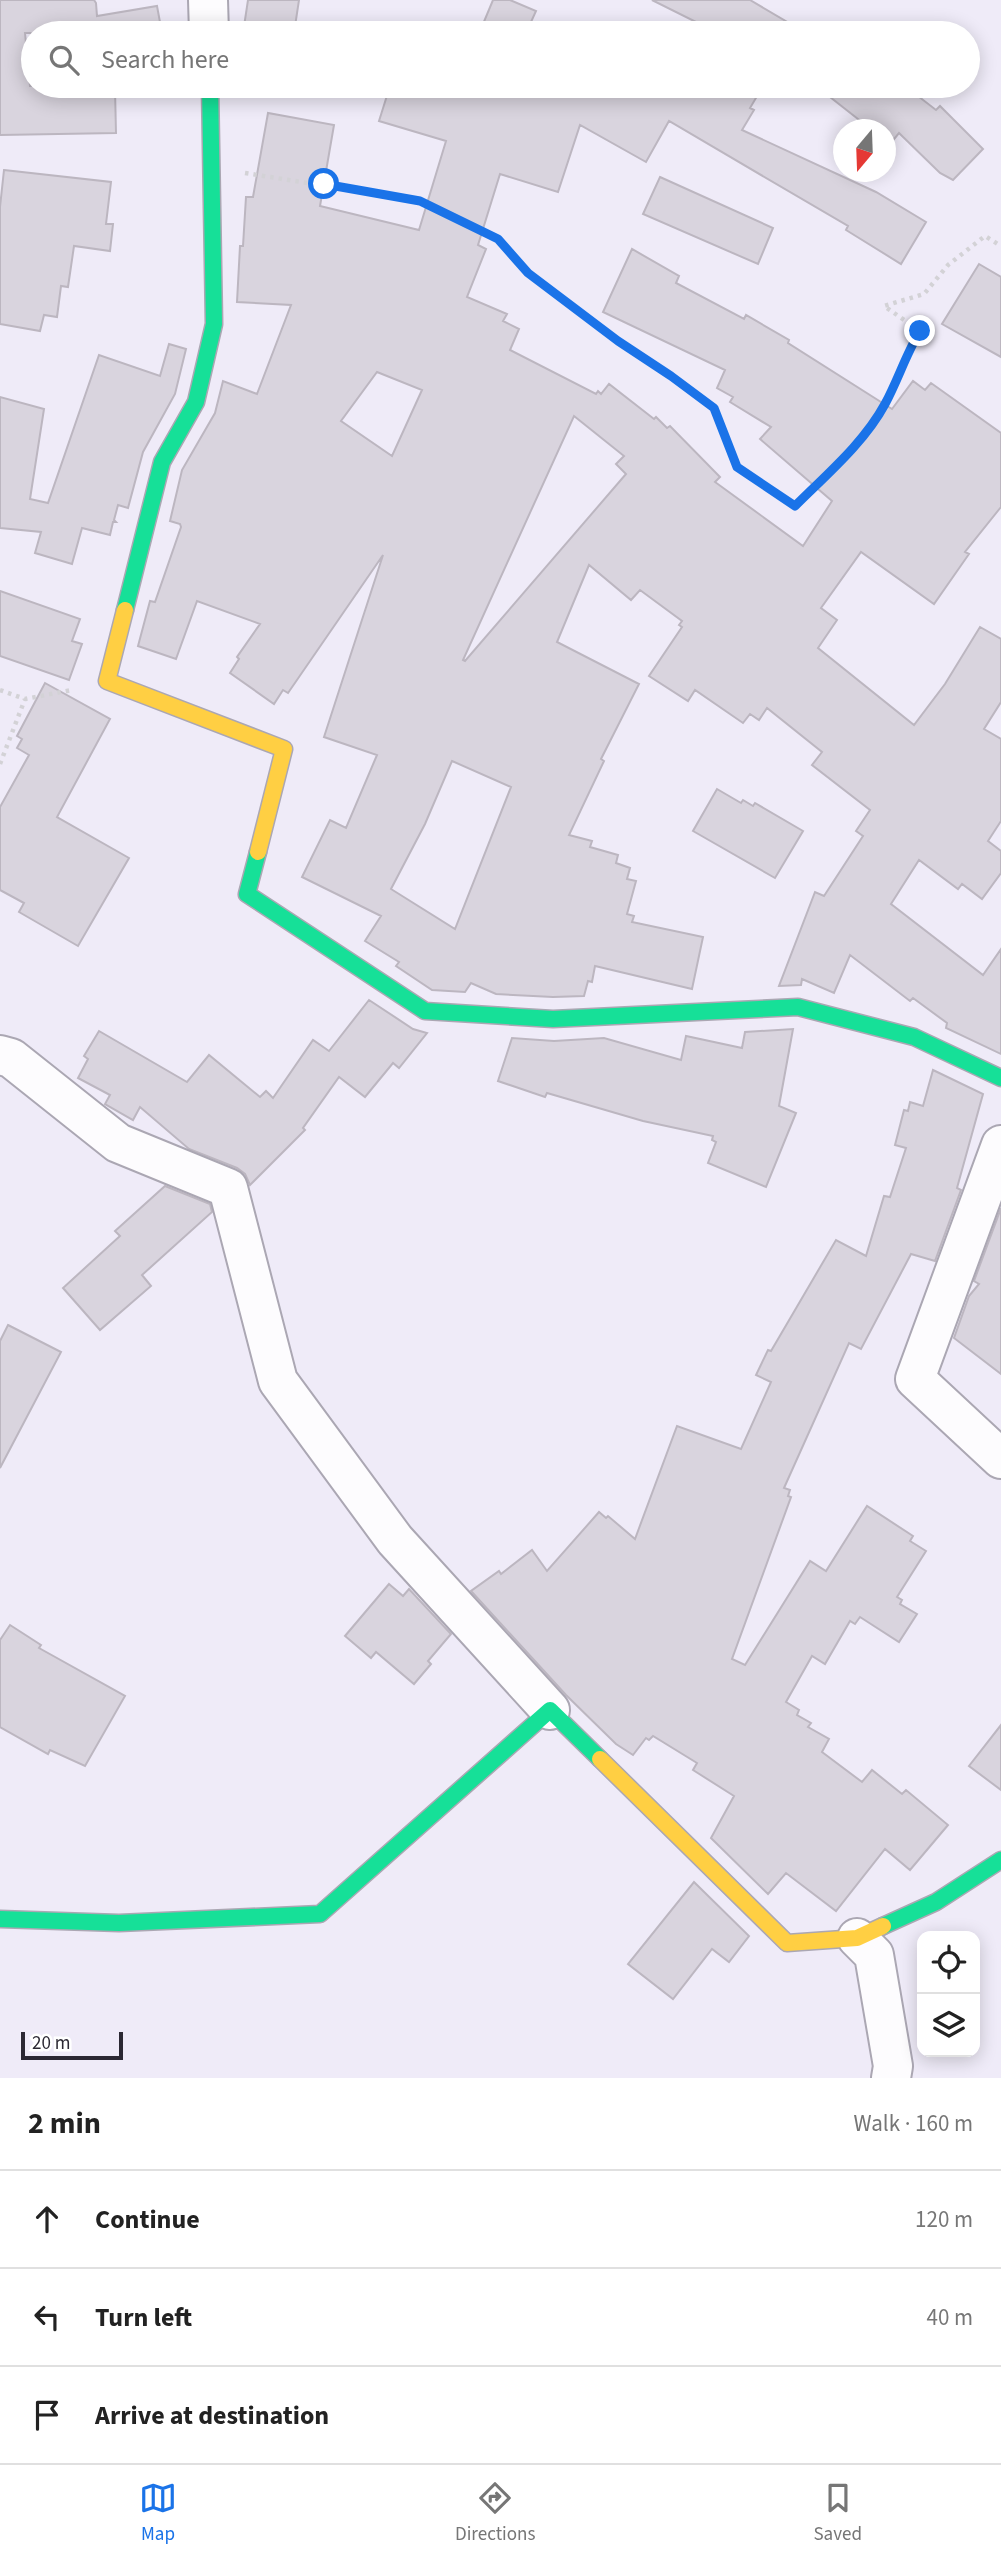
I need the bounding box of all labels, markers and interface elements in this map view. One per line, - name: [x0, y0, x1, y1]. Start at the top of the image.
- search box: [21, 21, 980, 98]
- icon: search: [45, 41, 83, 79]
- text: Search here: [101, 41, 229, 78]
- north arrow: [833, 119, 896, 182]
- route start: [308, 168, 339, 199]
- route end: [904, 315, 935, 346]
- map controls: [917, 1931, 980, 2057]
- button: locate: [917, 1931, 980, 1994]
- button: layers: [917, 1994, 980, 2057]
- scale bar: [21, 2029, 122, 2061]
- text: 20 m: [32, 2030, 70, 2057]
- text: 2 min: [28, 2102, 101, 2145]
- text: Walk · 160 m: [854, 2107, 973, 2140]
- icon: ahead: [28, 2200, 66, 2238]
- text: Continue: [95, 2201, 200, 2238]
- text: 120 m: [915, 2203, 973, 2236]
- icon: left: [28, 2298, 66, 2336]
- text: Turn left: [95, 2299, 192, 2336]
- text: 40 m: [926, 2301, 973, 2334]
- icon: arrive: [28, 2396, 66, 2434]
- text: Arrive at destination: [95, 2397, 329, 2434]
- tab: Map: [139, 2479, 177, 2548]
- tab: Directions: [455, 2479, 535, 2548]
- tab: Saved: [813, 2479, 862, 2548]

